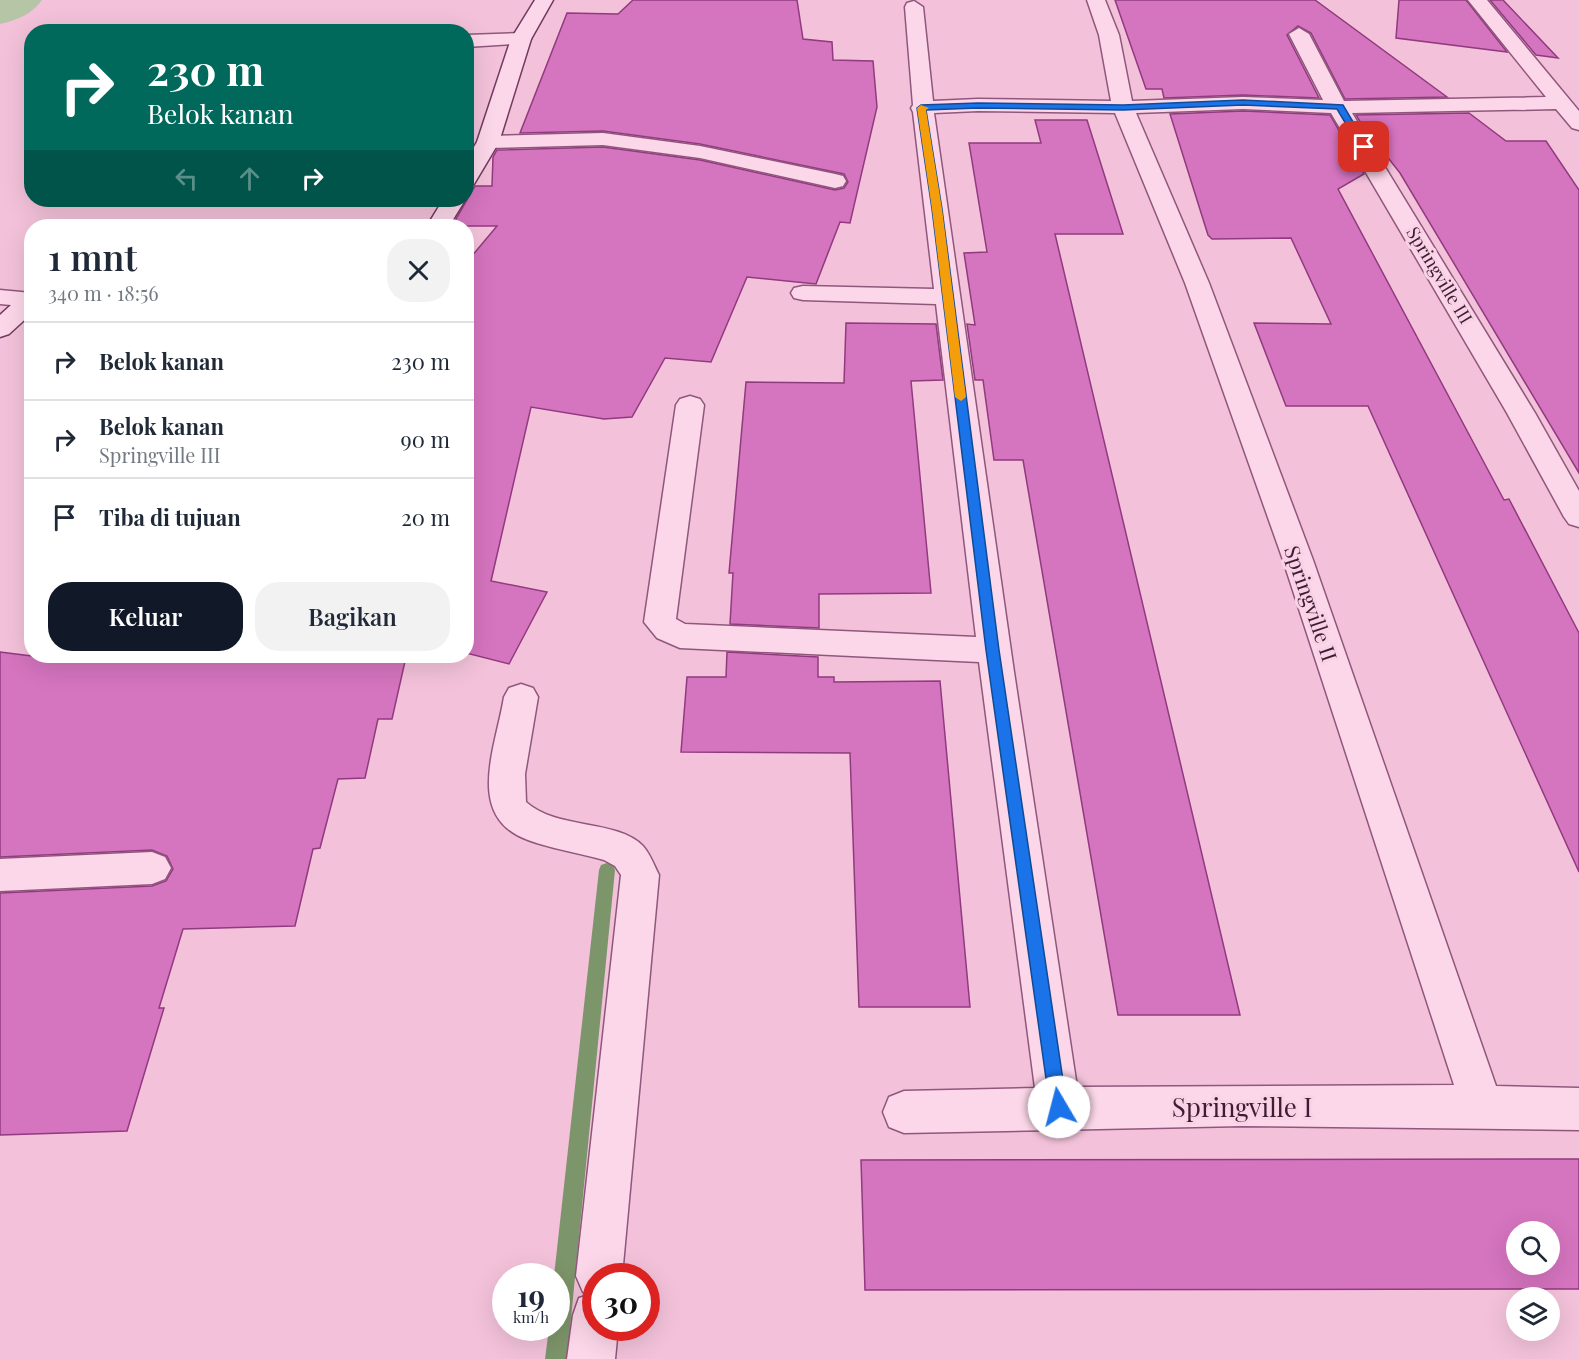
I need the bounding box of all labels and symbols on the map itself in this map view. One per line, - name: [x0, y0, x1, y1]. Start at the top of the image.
- pin: [1338, 121, 1389, 172]
- street label: Springville III: [1402, 222, 1478, 328]
- street label: Springville II: [1279, 541, 1345, 665]
- position arrow: [1027, 1075, 1091, 1139]
- street label: Springville I: [1172, 1089, 1312, 1124]
- speed limit sign: 30: [582, 1263, 660, 1341]

